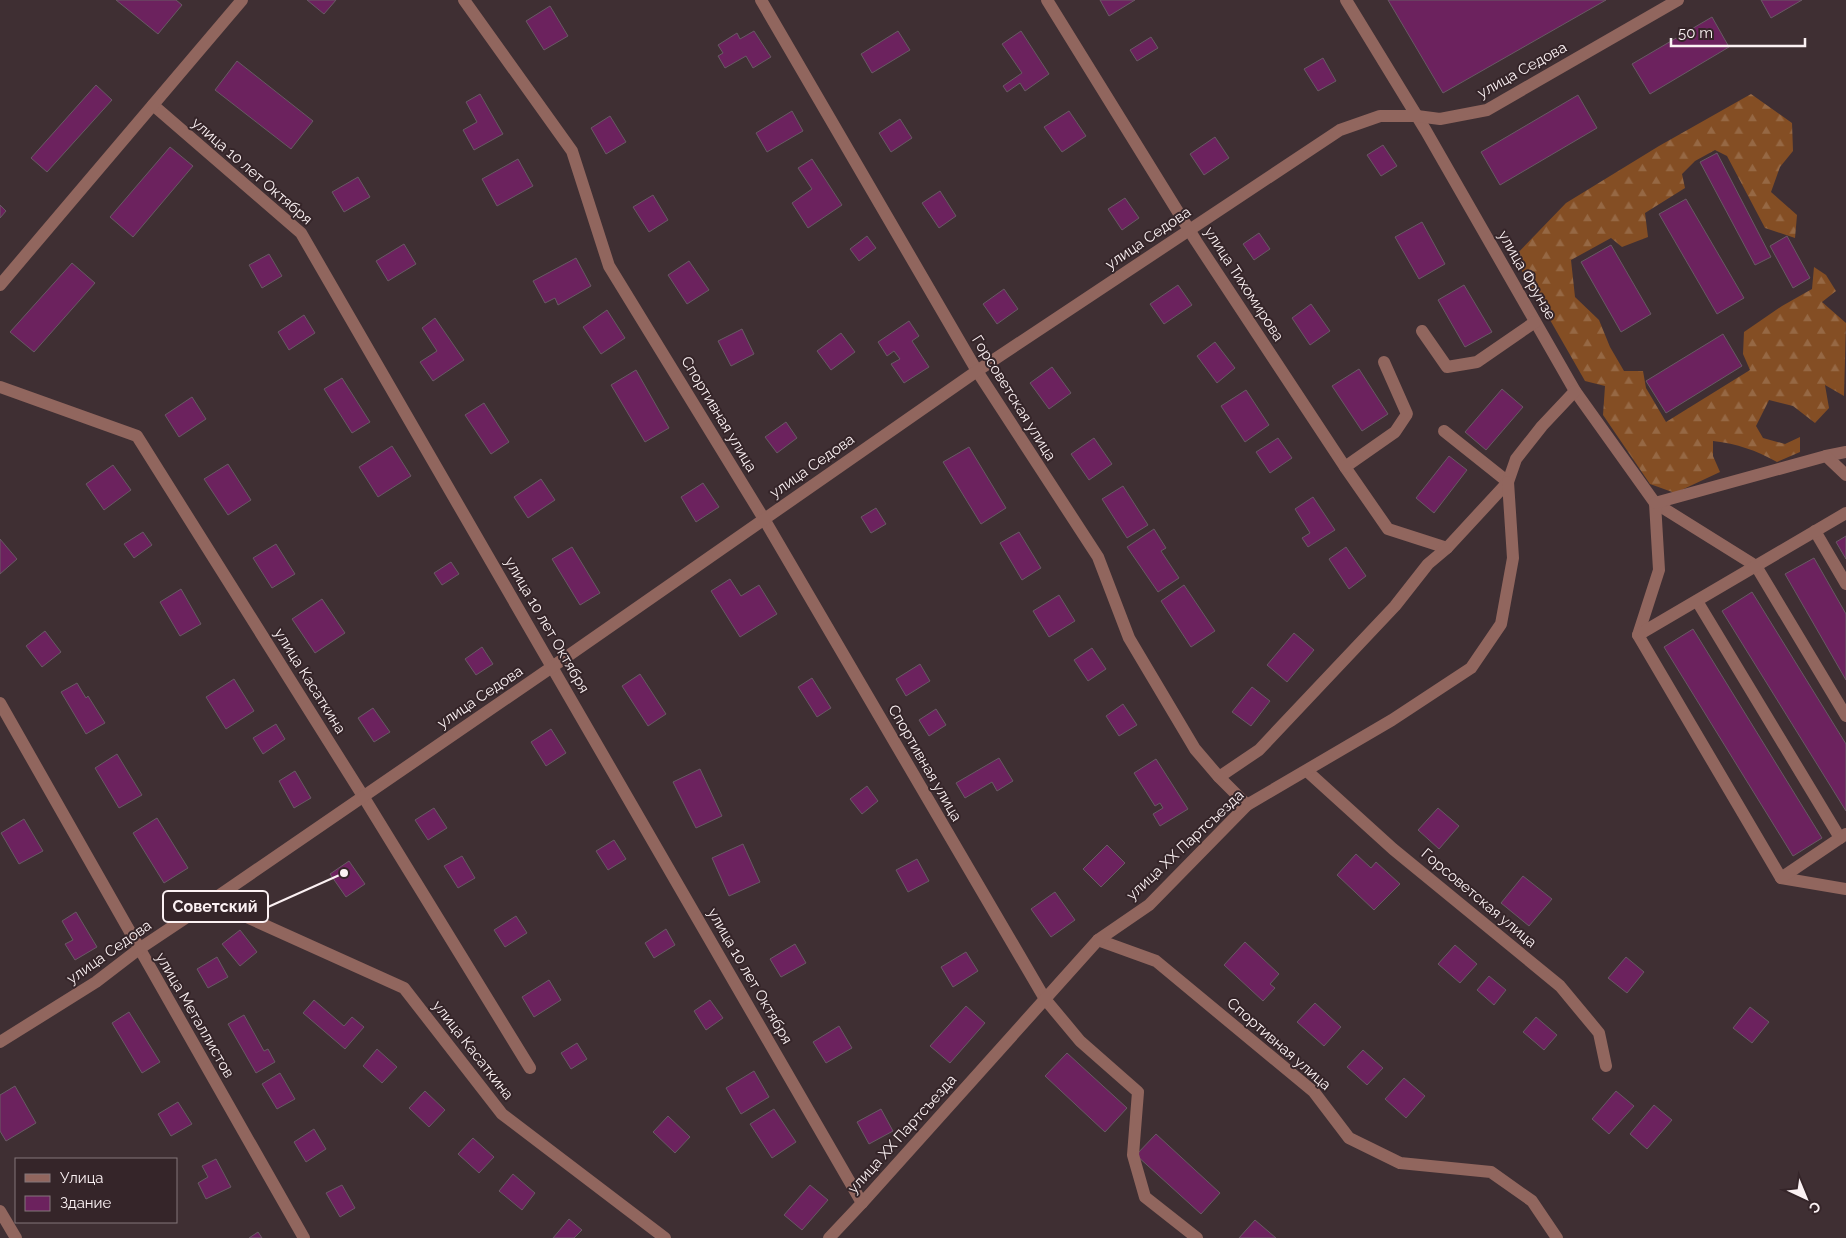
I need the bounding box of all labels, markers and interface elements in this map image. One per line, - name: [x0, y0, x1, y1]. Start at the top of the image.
- scale bar: [1671, 15, 1805, 47]
- text: 50 m: [1678, 24, 1713, 42]
- street label: улица Седова: [1474, 38, 1570, 102]
- street label: улица 10 лет Октября: [188, 114, 316, 228]
- street label: улица Седова: [1102, 203, 1194, 273]
- street label: улица Тихомирова: [1200, 223, 1288, 345]
- street label: улица Фрунзе: [1494, 227, 1560, 323]
- street label: Горсоветская улица: [968, 332, 1060, 464]
- street label: Спортивная улица: [677, 353, 761, 475]
- street label: улица Седова: [766, 430, 858, 502]
- street label: улица 10 лет Октября: [501, 554, 593, 696]
- street label: улица Касаткина: [270, 625, 350, 737]
- street label: улица Седова: [434, 662, 526, 732]
- street label: Спортивная улица: [884, 702, 966, 824]
- street label: улица XX Партсъезда: [1123, 786, 1247, 904]
- street label: Горсоветская улица: [1418, 845, 1540, 951]
- callout: Советский: [163, 891, 268, 922]
- text: Советский: [173, 897, 258, 916]
- street label: улица 10 лет Октября: [704, 905, 796, 1047]
- street label: улица Седова: [63, 916, 155, 988]
- street label: улица Металлистов: [152, 949, 238, 1081]
- street label: Спортивная улица: [1223, 994, 1335, 1094]
- street label: улица Касаткина: [429, 997, 517, 1103]
- street label: улица XX Партсъезда: [844, 1071, 960, 1197]
- legend: [15, 1158, 178, 1223]
- text: Улица: [60, 1169, 104, 1187]
- north arrow: [1781, 1173, 1831, 1223]
- text: Здание: [60, 1194, 112, 1212]
- text: С: [1806, 1198, 1824, 1217]

